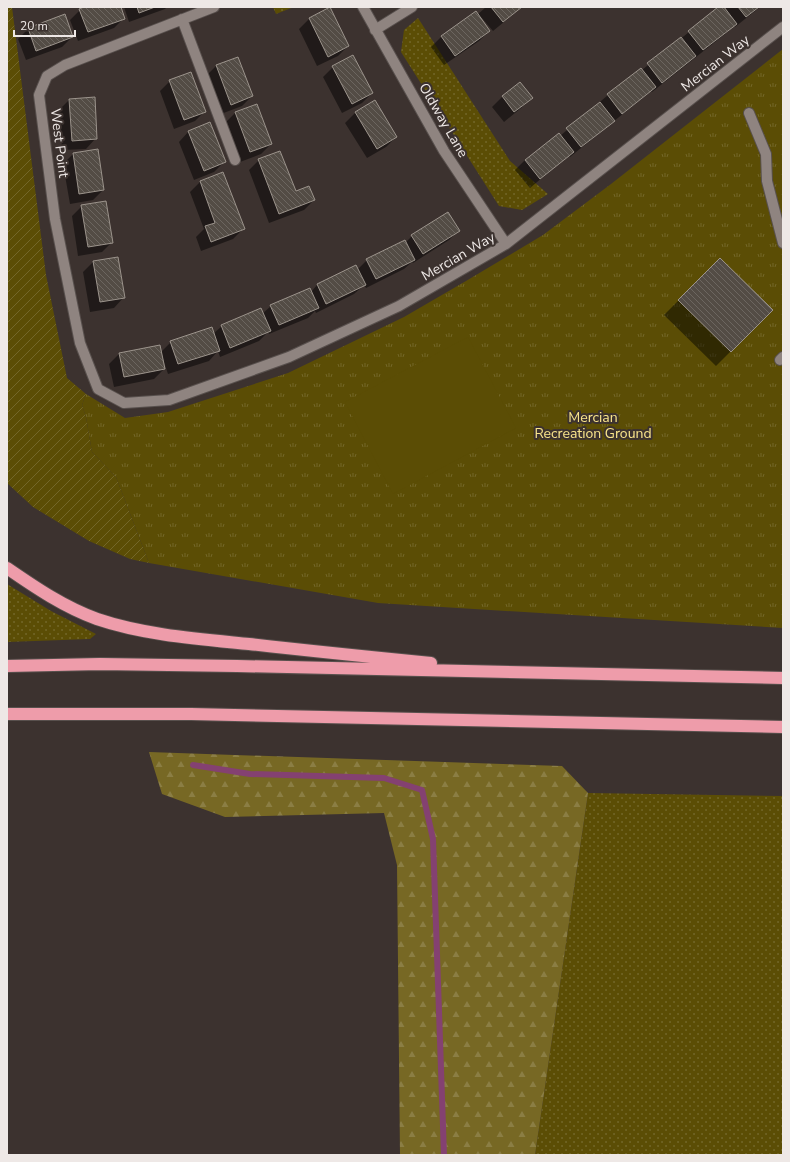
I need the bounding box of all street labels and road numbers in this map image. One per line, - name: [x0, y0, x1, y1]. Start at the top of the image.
- street label: Mercian Way: [677, 30, 754, 96]
- street label: Oldway Lane: [415, 79, 473, 161]
- street label: West Point: [46, 107, 73, 179]
- street label: Mercian Way: [418, 227, 499, 285]

